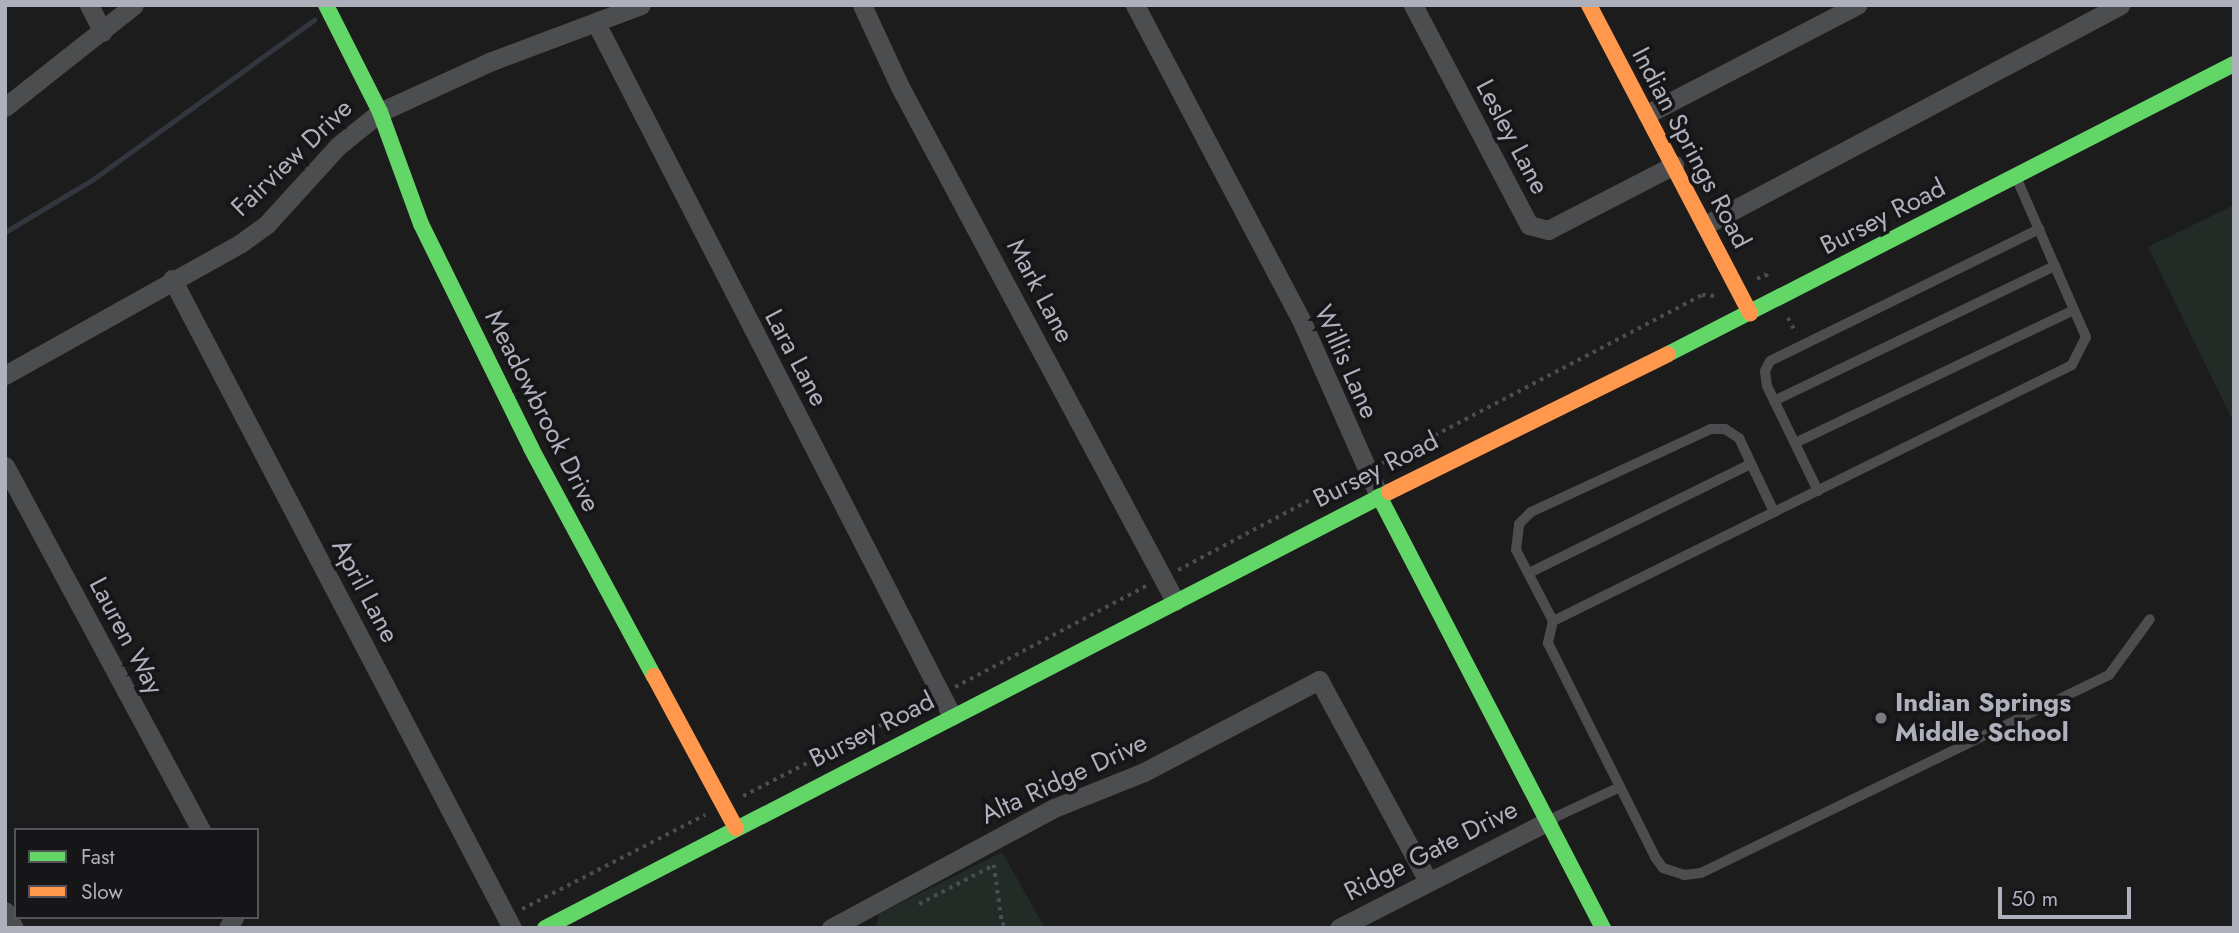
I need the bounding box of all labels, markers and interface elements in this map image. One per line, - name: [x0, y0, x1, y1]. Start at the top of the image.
- street label: Indian Springs Road: [1625, 42, 1757, 254]
- street label: Lesley Lane: [1469, 74, 1555, 200]
- street label: Fairview Drive: [225, 93, 359, 223]
- street label: Bursey Road: [1815, 172, 1951, 262]
- street label: Mark Lane: [1000, 234, 1080, 348]
- street label: Willis Lane: [1307, 301, 1385, 423]
- street label: Lara Lane: [758, 304, 834, 412]
- street label: Meadowbrook Drive: [478, 305, 606, 517]
- street label: Bursey Road: [1308, 425, 1444, 515]
- street label: April Lane: [325, 534, 405, 648]
- street label: Lauren Way: [82, 572, 170, 700]
- street label: Bursey Road: [804, 685, 940, 775]
- place label: Indian Springs Middle School: [1895, 687, 2071, 748]
- marker: Indian Springs Middle School: [1873, 710, 1889, 726]
- street label: Alta Ridge Drive: [976, 727, 1152, 831]
- street label: Ridge Gate Drive: [1339, 794, 1523, 908]
- legend: [14, 828, 259, 919]
- text: Fast: [81, 842, 114, 872]
- scale bar: [2001, 874, 2134, 918]
- text: Slow: [81, 877, 123, 907]
- text: 50 m: [2011, 884, 2058, 914]

